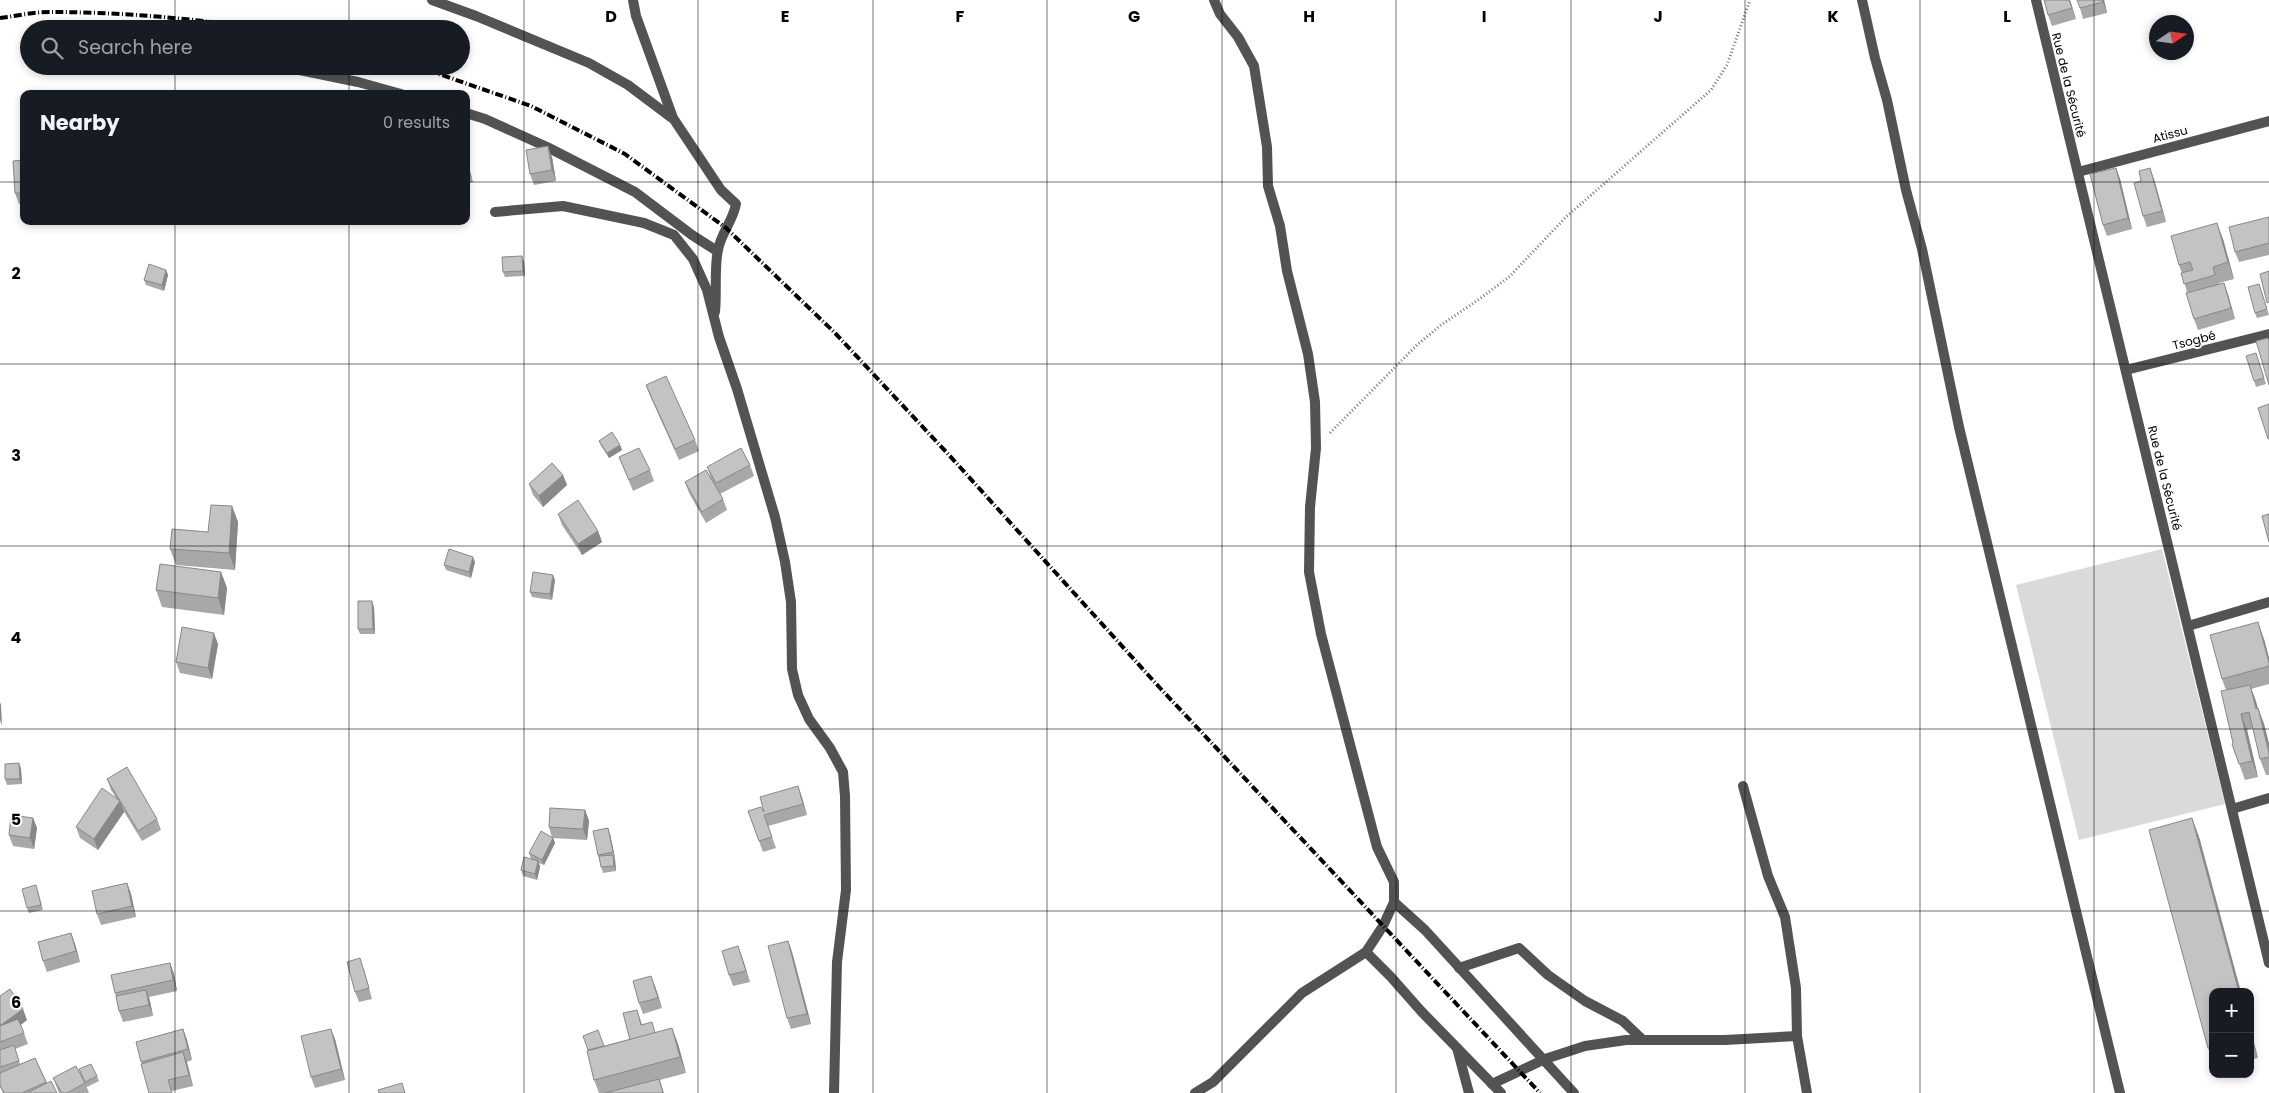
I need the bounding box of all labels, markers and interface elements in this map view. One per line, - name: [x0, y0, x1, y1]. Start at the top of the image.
- text: D: [605, 5, 617, 28]
- text: E: [781, 5, 789, 28]
- text: F: [956, 5, 965, 28]
- text: G: [1128, 5, 1140, 28]
- text: H: [1303, 5, 1315, 28]
- text: I: [1482, 5, 1486, 28]
- text: J: [1653, 5, 1663, 28]
- text: K: [1827, 5, 1839, 28]
- text: L: [2003, 5, 2011, 28]
- north arrow: [2149, 15, 2194, 60]
- search box: [20, 20, 470, 75]
- street label: Rue de la Sécurité: [2048, 31, 2090, 139]
- icon: search: [38, 34, 66, 62]
- text: Search here: [78, 34, 192, 61]
- text: Nearby: [40, 108, 120, 137]
- text: 0 results: [383, 111, 450, 134]
- street label: Atissu: [2151, 121, 2189, 147]
- text: 2: [11, 262, 21, 285]
- street label: Tsogbé: [2171, 326, 2217, 354]
- street label: Rue de la Sécurité: [2144, 424, 2186, 532]
- text: 3: [11, 444, 21, 467]
- text: 4: [11, 626, 22, 649]
- text: 5: [11, 808, 21, 831]
- map controls: [2209, 988, 2254, 1078]
- button: +: [2209, 988, 2254, 1033]
- text: 6: [11, 991, 21, 1014]
- button: −: [2209, 1033, 2254, 1078]

